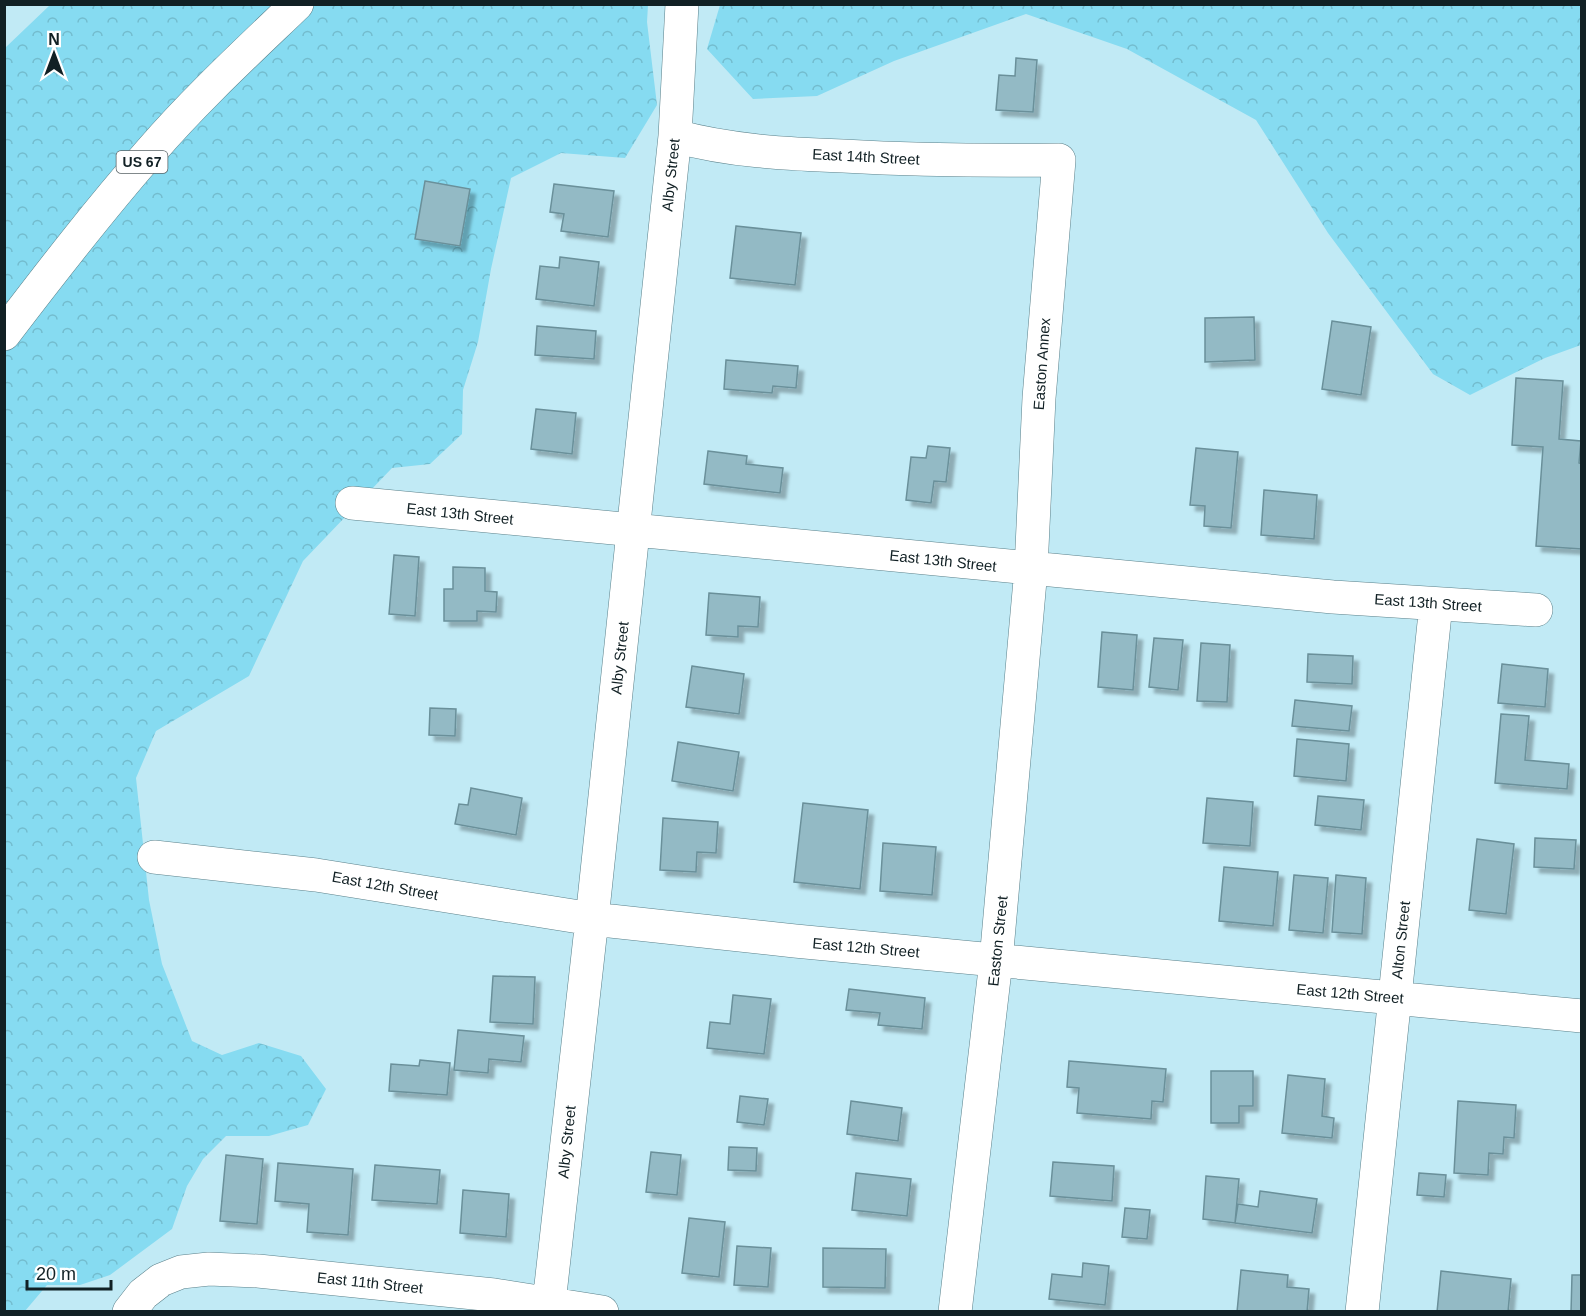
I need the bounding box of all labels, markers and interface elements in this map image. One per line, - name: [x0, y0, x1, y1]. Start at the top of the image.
- north arrow: [24, 24, 84, 84]
- text: N: [48, 31, 60, 48]
- street label: Alby Street: [658, 137, 683, 212]
- street label: East 14th Street: [812, 145, 921, 168]
- road number: US 67: [116, 151, 168, 173]
- street label: Easton Annex: [1030, 317, 1053, 411]
- street label: East 13th Street: [406, 499, 515, 528]
- street label: East 13th Street: [889, 546, 998, 575]
- street label: East 13th Street: [1374, 590, 1483, 615]
- street label: Alby Street: [607, 620, 632, 695]
- street label: East 12th Street: [331, 868, 440, 903]
- street label: Easton Street: [984, 894, 1011, 987]
- street label: Alton Street: [1388, 899, 1413, 980]
- street label: East 12th Street: [812, 934, 921, 961]
- street label: East 12th Street: [1296, 980, 1405, 1007]
- street label: Alby Street: [554, 1104, 579, 1179]
- scale bar: [27, 1253, 111, 1291]
- text: 20 m: [36, 1264, 76, 1284]
- street label: East 11th Street: [316, 1268, 425, 1297]

